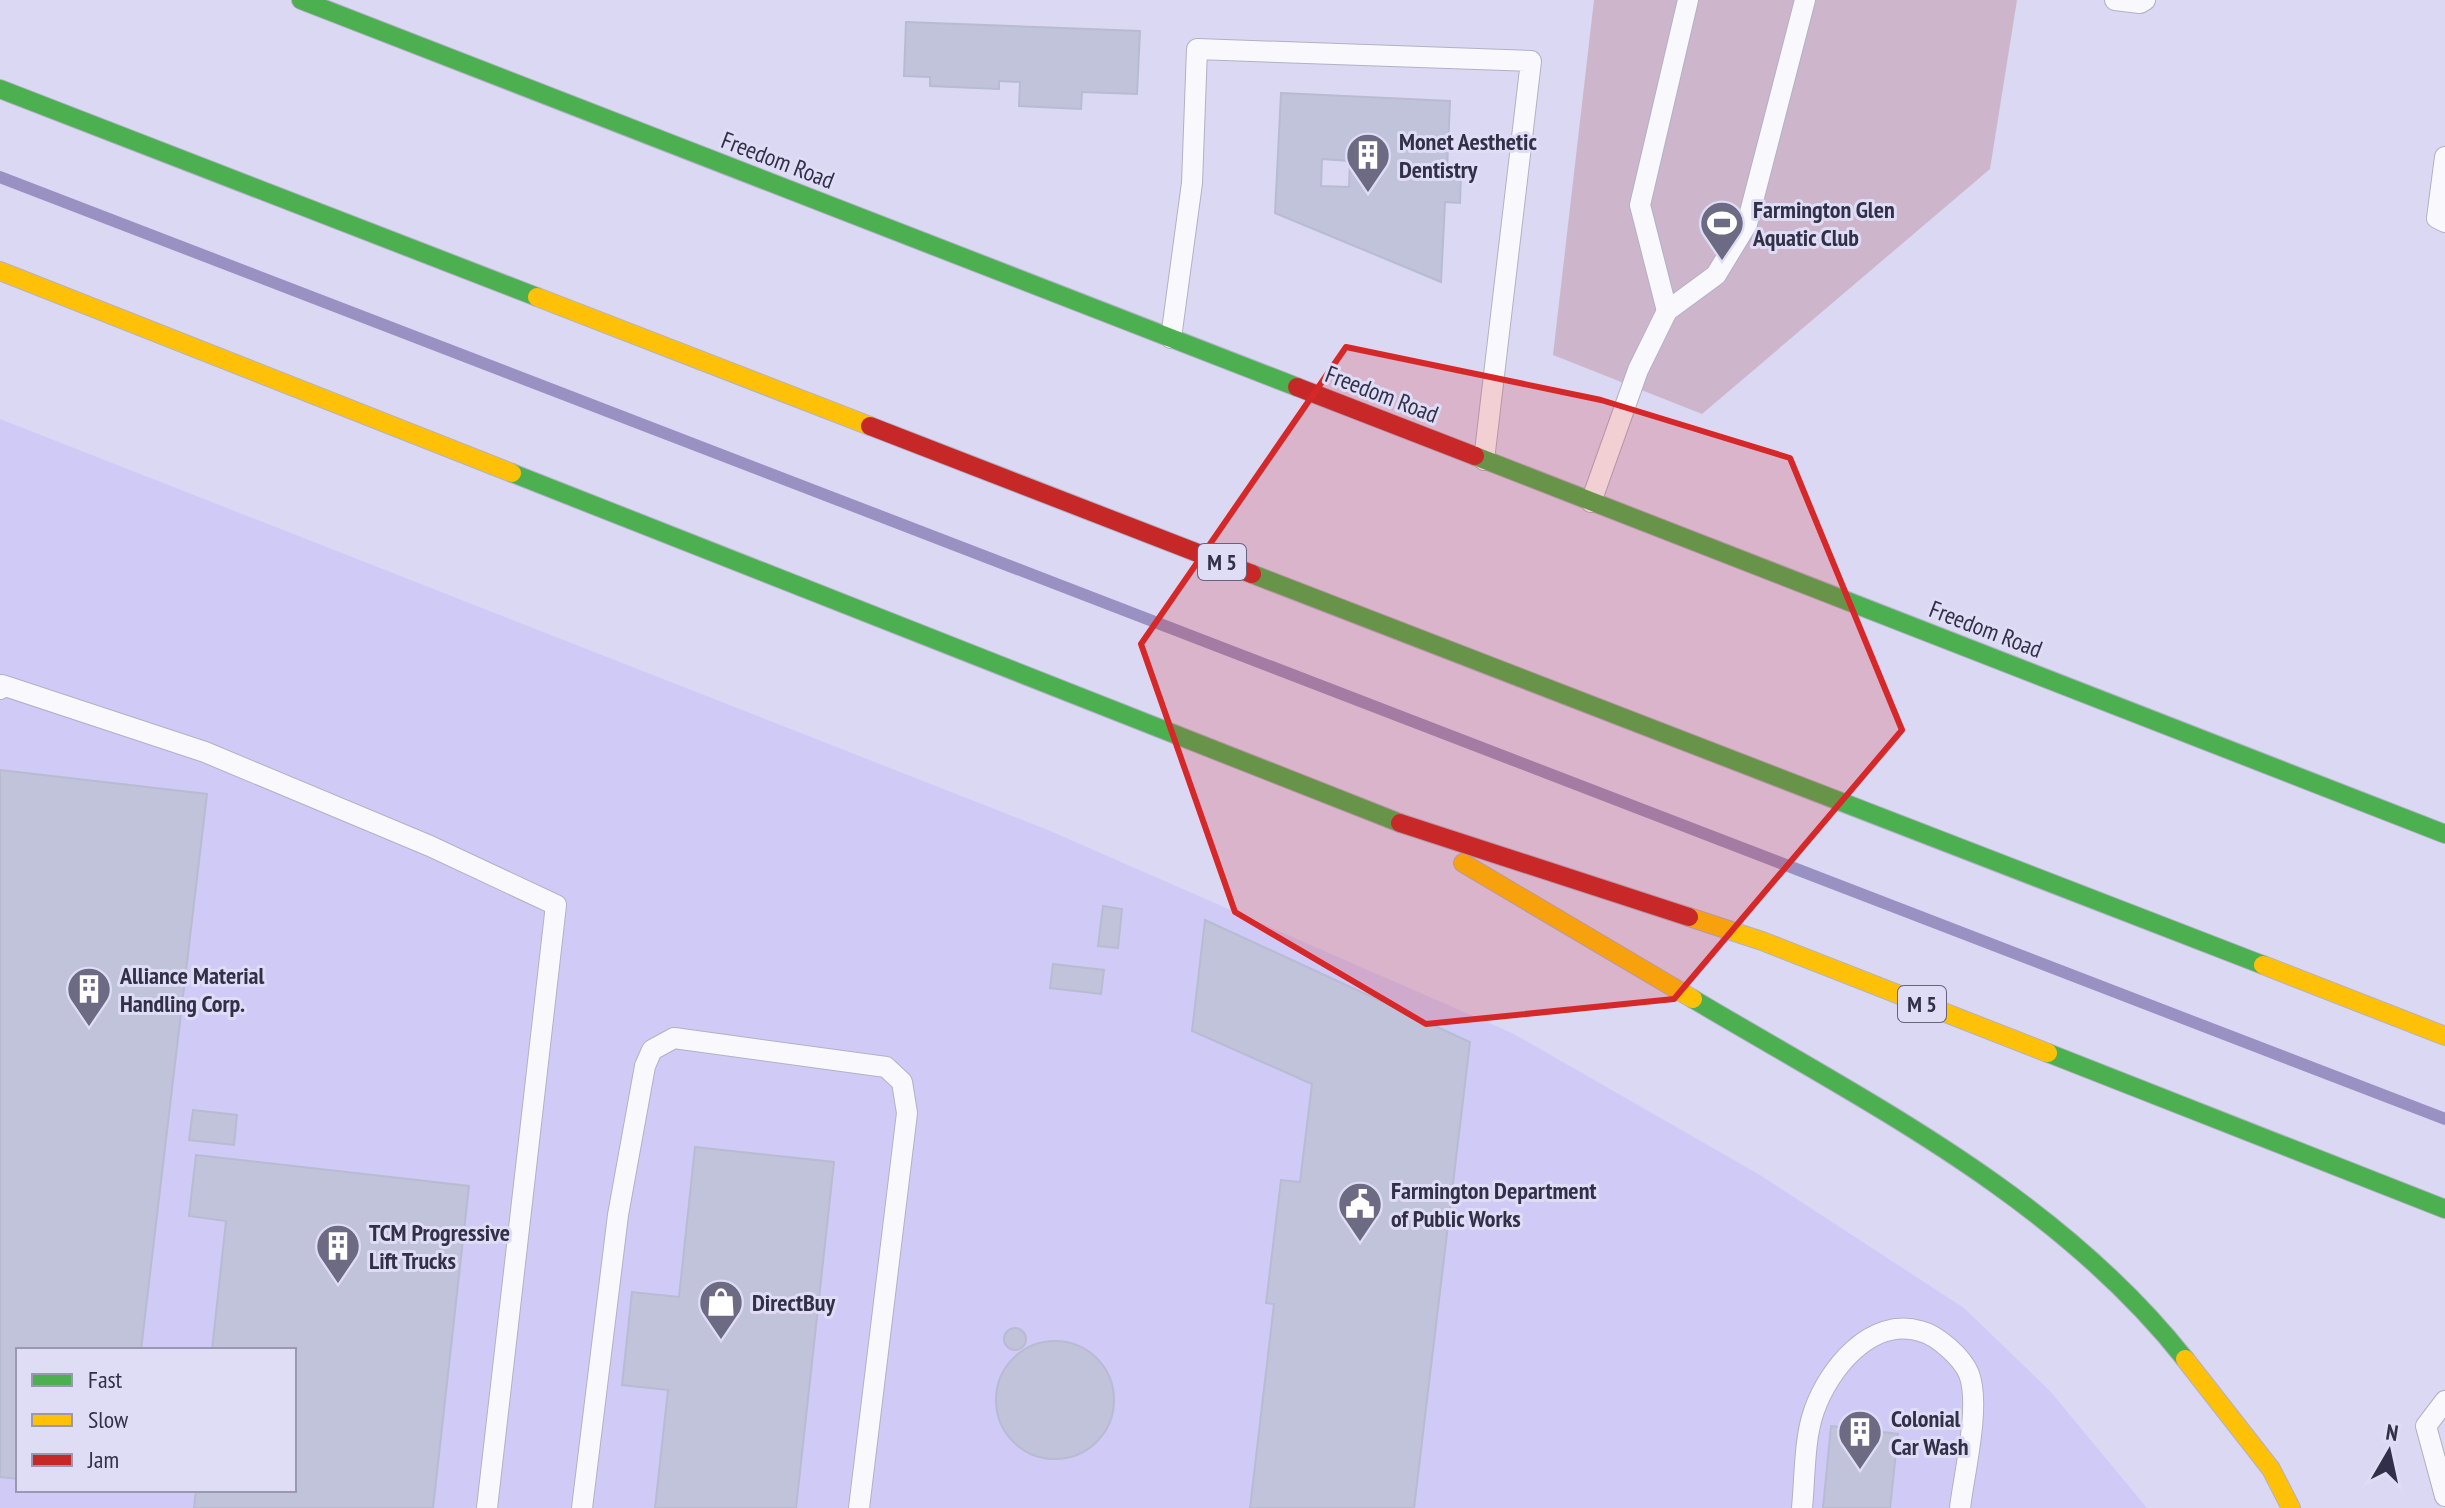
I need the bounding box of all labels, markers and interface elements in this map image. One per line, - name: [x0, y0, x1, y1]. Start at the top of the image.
- street label: Freedom Road: [717, 124, 839, 196]
- place label: Monet Aesthetic Dentistry: [1399, 126, 1537, 185]
- building icon: Monet Aesthetic Dentistry: [1344, 131, 1392, 194]
- place label: Farmington Glen Aquatic Club: [1752, 194, 1895, 253]
- sports icon: Farmington Glen Aquatic Club: [1698, 199, 1746, 262]
- street label: Freedom Road: [1321, 358, 1443, 430]
- road number: M 5: [1198, 544, 1246, 580]
- street label: Freedom Road: [1925, 593, 2047, 665]
- place label: Alliance Material Handling Corp.: [119, 960, 265, 1019]
- building icon: Alliance Material Handling Corp.: [65, 965, 113, 1028]
- road number: M 5: [1898, 986, 1946, 1022]
- place label: Farmington Department of Public Works: [1391, 1175, 1596, 1234]
- public building icon: Farmington Department of Public Works: [1336, 1180, 1384, 1243]
- place label: TCM Progressive Lift Trucks: [369, 1217, 510, 1276]
- building icon: TCM Progressive Lift Trucks: [314, 1222, 362, 1285]
- shop icon: DirectBuy: [697, 1278, 745, 1341]
- place label: DirectBuy: [752, 1287, 835, 1318]
- legend: [16, 1348, 296, 1492]
- text: Fast: [88, 1364, 123, 1395]
- place label: Colonial Car Wash: [1891, 1403, 1968, 1462]
- text: Slow: [88, 1404, 129, 1435]
- building icon: Colonial Car Wash: [1836, 1408, 1884, 1471]
- north arrow: [2349, 1412, 2429, 1492]
- text: N: [2384, 1417, 2400, 1447]
- text: Jam: [87, 1444, 119, 1475]

